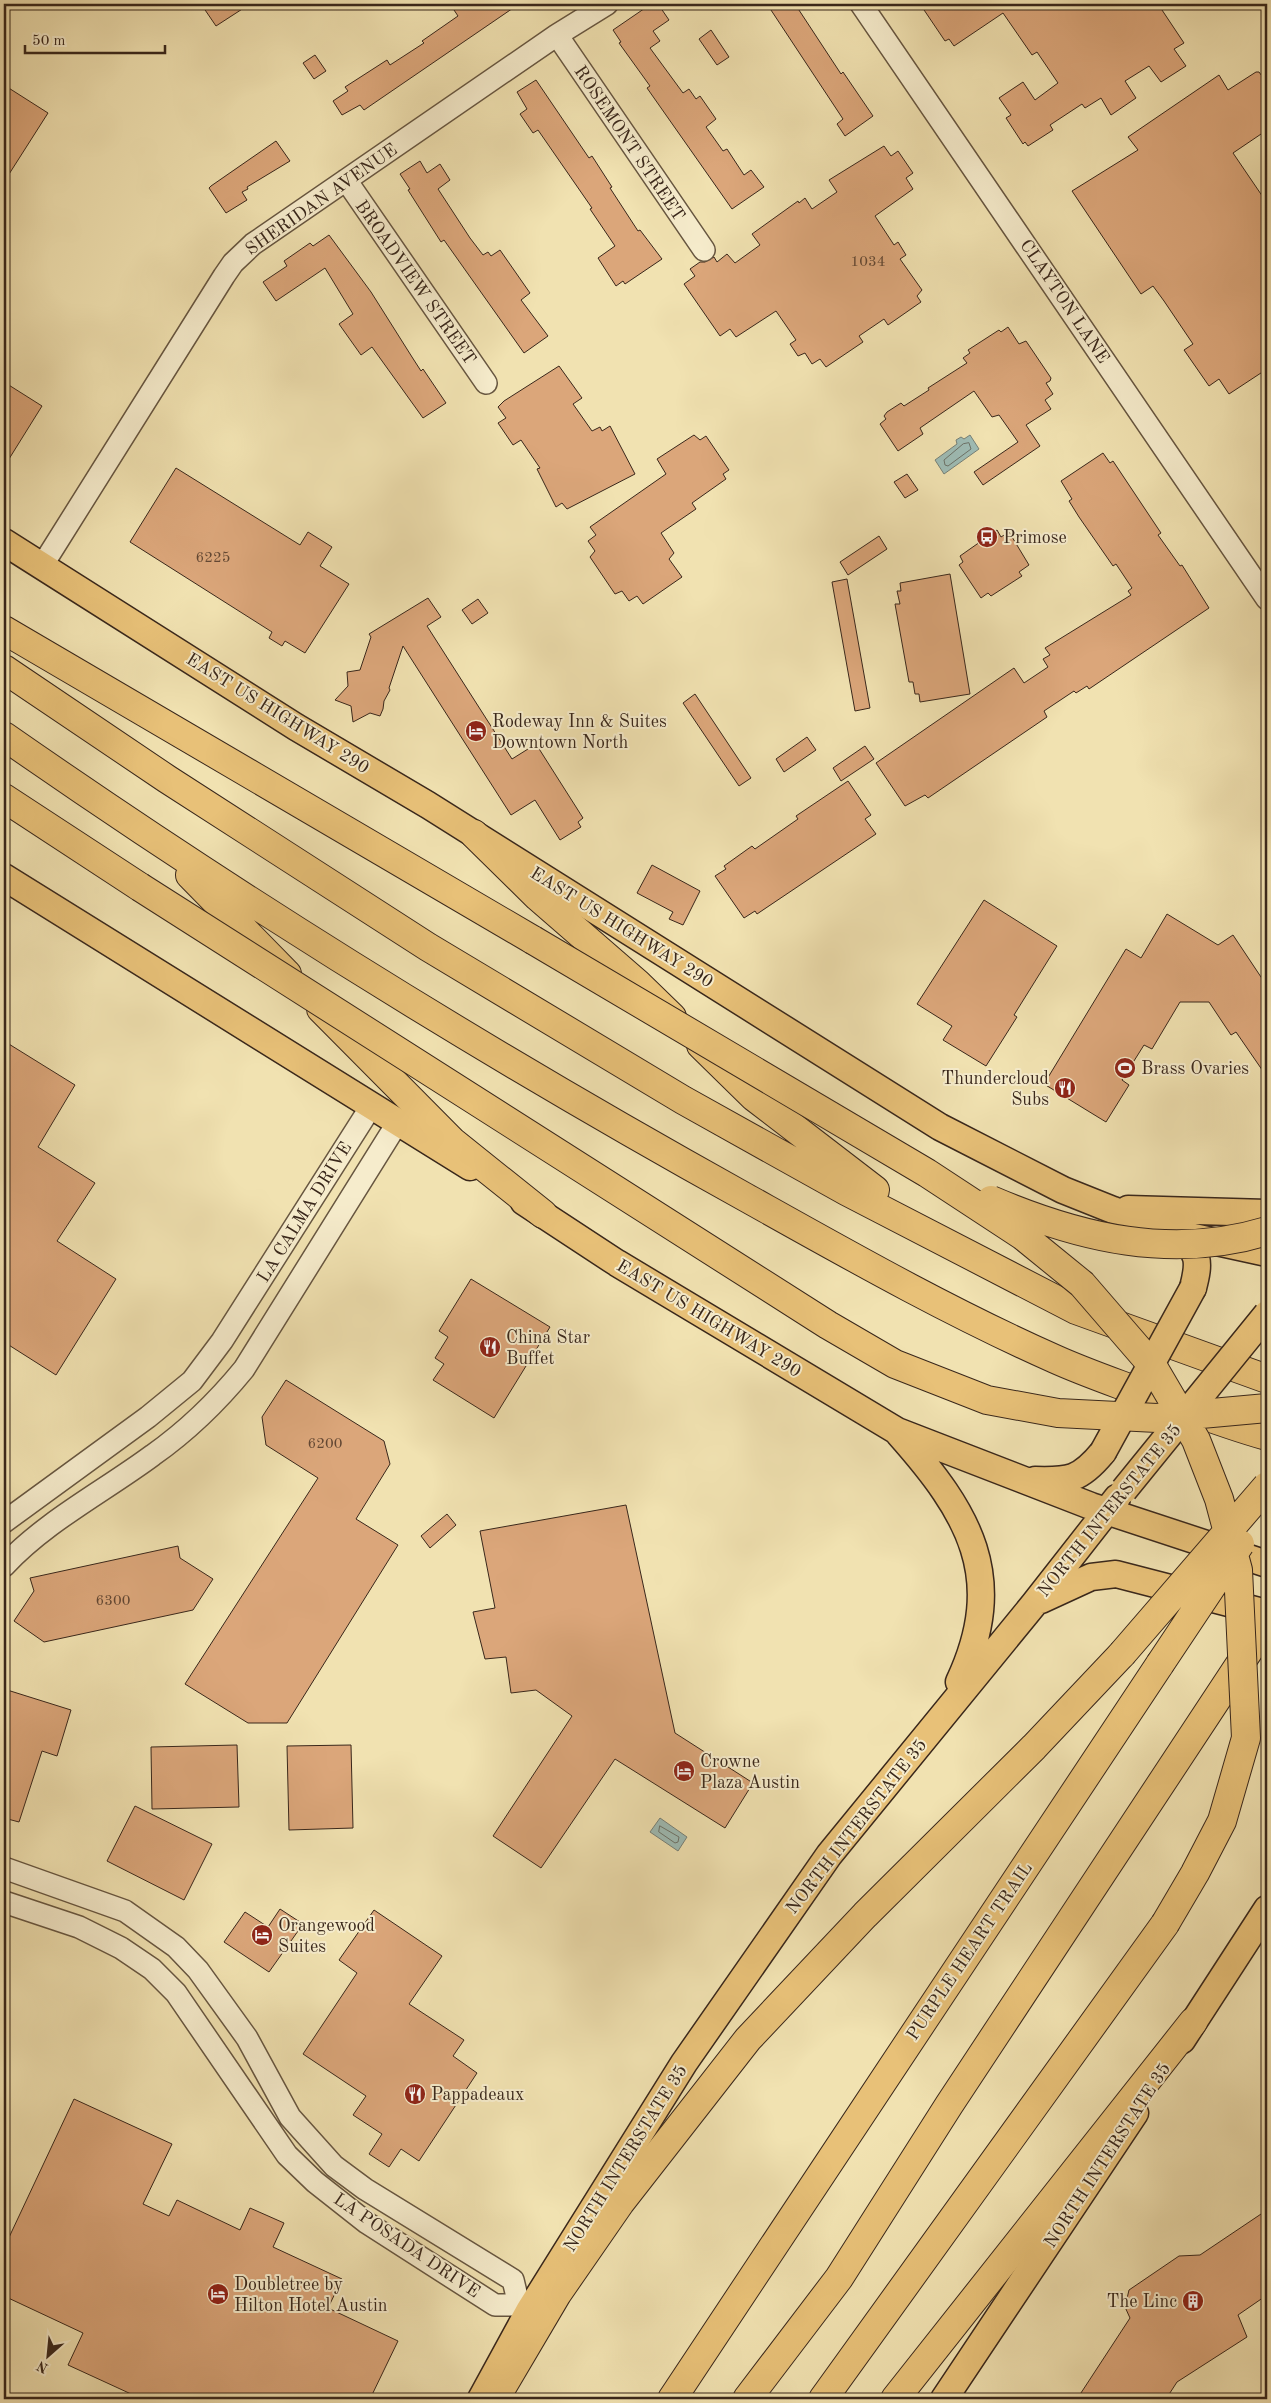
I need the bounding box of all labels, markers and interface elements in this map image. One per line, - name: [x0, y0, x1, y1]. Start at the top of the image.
- scale bar: [25, 22, 165, 54]
- text: 50 m: [32, 34, 66, 49]
- street label: ROSEMONT STREET: [571, 63, 688, 224]
- street label: SHERIDAN AVENUE: [242, 141, 401, 259]
- street label: BROADVIEW STREET: [352, 197, 479, 368]
- street label: CLAYTON LANE: [1016, 236, 1112, 367]
- house number: 1034: [851, 255, 885, 270]
- bus stop icon: Primose: [975, 525, 999, 549]
- place label: Primose: [1003, 529, 1067, 547]
- house number: 6225: [196, 551, 230, 566]
- street label: EAST US HIGHWAY 290: [183, 650, 372, 778]
- place label: Rodeway Inn & Suites Downtown North: [492, 713, 667, 752]
- hotel icon: Rodeway Inn & Suites Downtown North: [464, 719, 488, 743]
- street label: EAST US HIGHWAY 290: [527, 864, 716, 992]
- sports icon: Brass Ovaries: [1113, 1056, 1137, 1080]
- place label: Brass Ovaries: [1141, 1060, 1249, 1078]
- place label: Thundercloud Subs: [941, 1070, 1049, 1109]
- restaurant icon: Thundercloud Subs: [1053, 1076, 1077, 1100]
- street label: LA CALMA DRIVE: [254, 1139, 355, 1286]
- street label: EAST US HIGHWAY 290: [613, 1257, 804, 1381]
- place label: China Star Buffet: [506, 1329, 591, 1368]
- restaurant icon: China Star Buffet: [478, 1335, 502, 1359]
- street label: NORTH INTERSTATE 35: [1035, 1421, 1185, 1600]
- house number: 6200: [308, 1437, 342, 1452]
- house number: 6300: [96, 1594, 130, 1609]
- street label: NORTH INTERSTATE 35: [783, 1736, 931, 1917]
- place label: Crowne Plaza Austin: [700, 1753, 800, 1792]
- hotel icon: Crowne Plaza Austin: [672, 1759, 696, 1783]
- street label: PURPLE HEART TRAIL: [904, 1859, 1036, 2044]
- place label: Orangewood Suites: [278, 1917, 375, 1956]
- hotel icon: Orangewood Suites: [250, 1923, 274, 1947]
- street label: NORTH INTERSTATE 35: [1041, 2060, 1174, 2251]
- street label: NORTH INTERSTATE 35: [561, 2062, 691, 2255]
- restaurant icon: Pappadeaux: [403, 2082, 427, 2106]
- place label: Pappadeaux: [431, 2086, 524, 2104]
- street label: LA POSADA DRIVE: [330, 2190, 483, 2301]
- place label: Doubletree by Hilton Hotel Austin: [234, 2276, 388, 2315]
- hotel icon: Doubletree by Hilton Hotel Austin: [206, 2282, 230, 2306]
- building icon: The Linc: [1181, 2289, 1205, 2313]
- place label: The Linc: [1107, 2293, 1177, 2311]
- north arrow: [22, 2330, 72, 2380]
- text: N: [34, 2358, 50, 2375]

